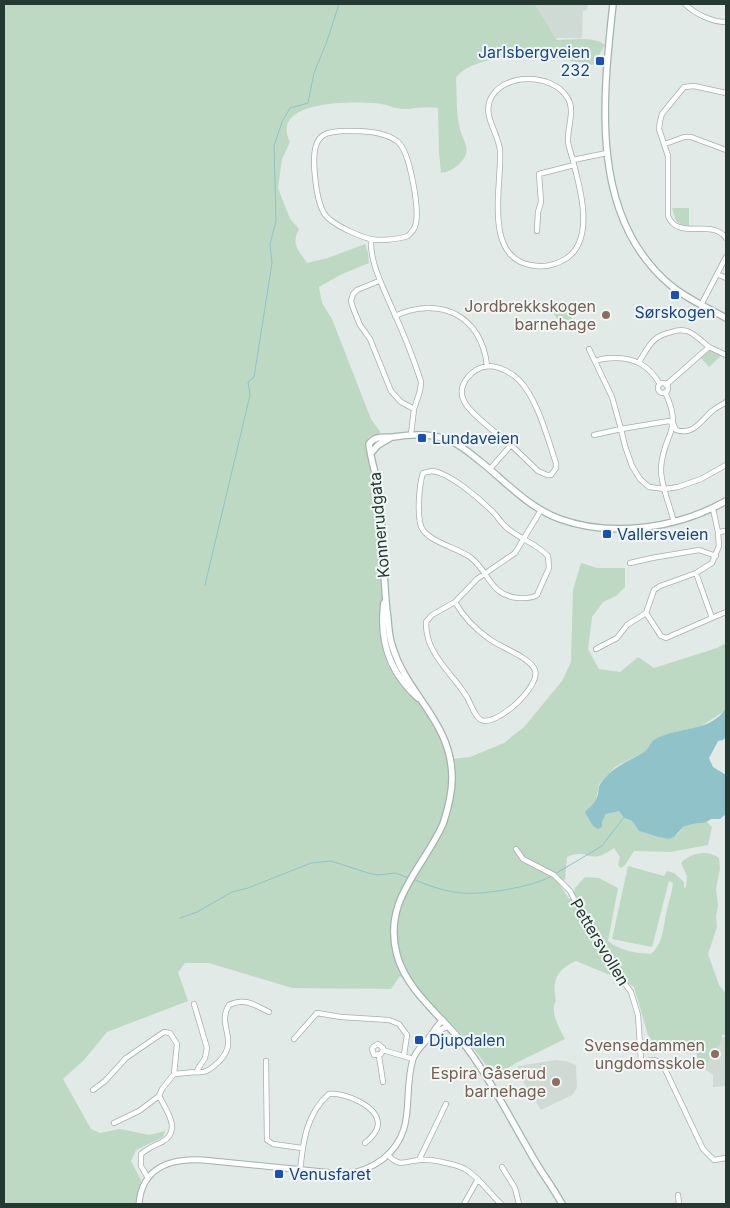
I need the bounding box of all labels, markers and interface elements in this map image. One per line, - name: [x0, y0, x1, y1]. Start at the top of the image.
- place label: Jarlsbergveien 232: [478, 42, 590, 80]
- marker: Jarlsbergveien 232: [594, 55, 606, 67]
- marker: Sørskogen: [669, 289, 681, 301]
- place label: Jordbrekkskogen barnehage: [464, 296, 596, 334]
- place label: Sørskogen: [635, 302, 715, 322]
- marker: Jordbrekkskogen barnehage: [600, 309, 612, 321]
- place label: Lundaveien: [432, 428, 519, 448]
- marker: Lundaveien: [416, 432, 428, 444]
- street label: Konnerudgata: [364, 471, 394, 579]
- place label: Vallersveien: [617, 524, 708, 544]
- marker: Vallersveien: [601, 528, 613, 540]
- street label: Pettersvollen: [566, 895, 634, 989]
- place label: Djupdalen: [429, 1030, 505, 1050]
- marker: Djupdalen: [413, 1034, 425, 1046]
- place label: Svensedammen ungdomsskole: [584, 1035, 705, 1073]
- marker: Svensedammen ungdomsskole: [709, 1048, 721, 1060]
- place label: Espira Gåserud barnehage: [431, 1063, 546, 1101]
- marker: Espira Gåserud barnehage: [550, 1076, 562, 1088]
- place label: Venusfaret: [289, 1164, 371, 1184]
- marker: Venusfaret: [273, 1168, 285, 1180]

